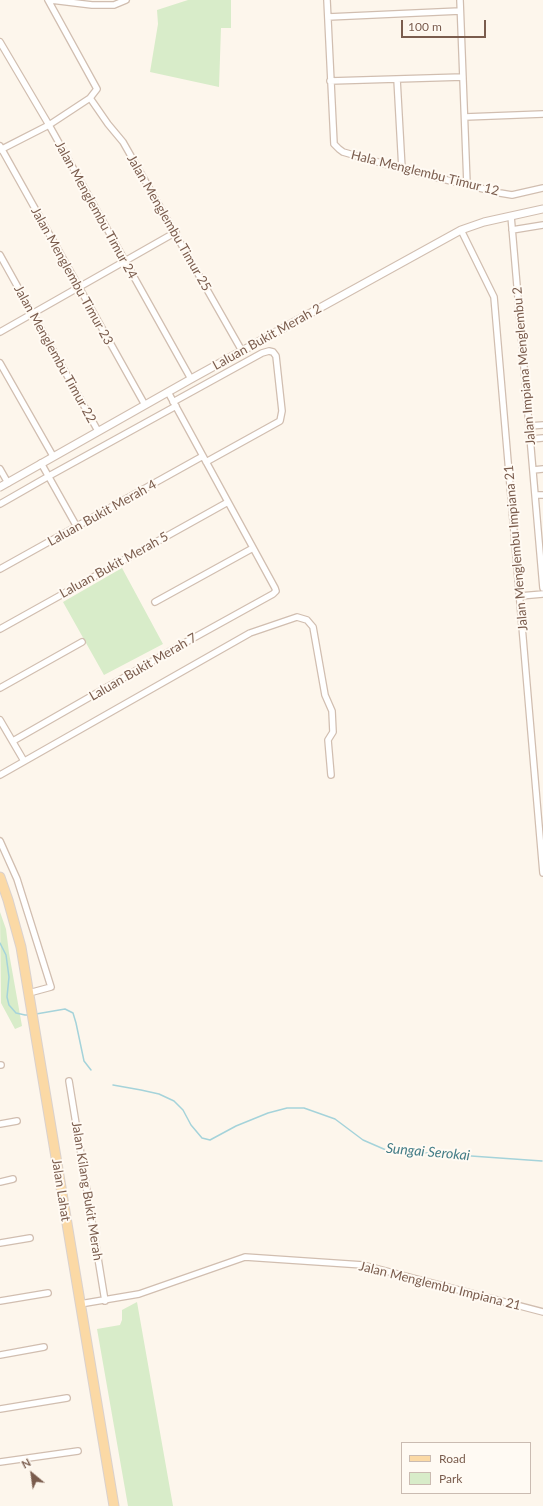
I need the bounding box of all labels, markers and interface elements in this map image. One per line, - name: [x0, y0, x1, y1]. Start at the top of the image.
- scale bar: [403, 12, 488, 38]
- text: 100 m: [408, 19, 442, 34]
- street label: Jalan Menglembu Timur 24: [52, 138, 140, 282]
- street label: Hala Menglembu Timur 12: [349, 147, 501, 199]
- street label: Jalan Menglembu Timur 25: [124, 152, 214, 294]
- street label: Jalan Menglembu Timur 23: [28, 204, 116, 348]
- street label: Jalan Menglembu Timur 22: [11, 282, 99, 426]
- street label: Jalan Impiana Menglembu 2: [509, 286, 539, 446]
- street label: Laluan Bukit Merah 2: [210, 301, 324, 373]
- street label: Jalan Menglembu Impiana 21: [501, 465, 531, 631]
- street label: Laluan Bukit Merah 4: [45, 477, 159, 549]
- street label: Laluan Bukit Merah 5: [57, 529, 171, 601]
- street label: Laluan Bukit Merah 7: [86, 630, 200, 704]
- street label: Jalan Kilang Bukit Merah: [68, 1120, 106, 1262]
- water label: Sungai Serokai: [385, 1140, 471, 1164]
- street label: Jalan Lahat: [48, 1158, 74, 1222]
- street label: Jalan Menglembu Impiana 21: [357, 1258, 523, 1314]
- legend: [401, 1442, 531, 1494]
- text: Road: [439, 1451, 466, 1466]
- north arrow: [12, 1454, 52, 1494]
- text: N: [19, 1455, 33, 1471]
- text: Park: [439, 1471, 462, 1486]

